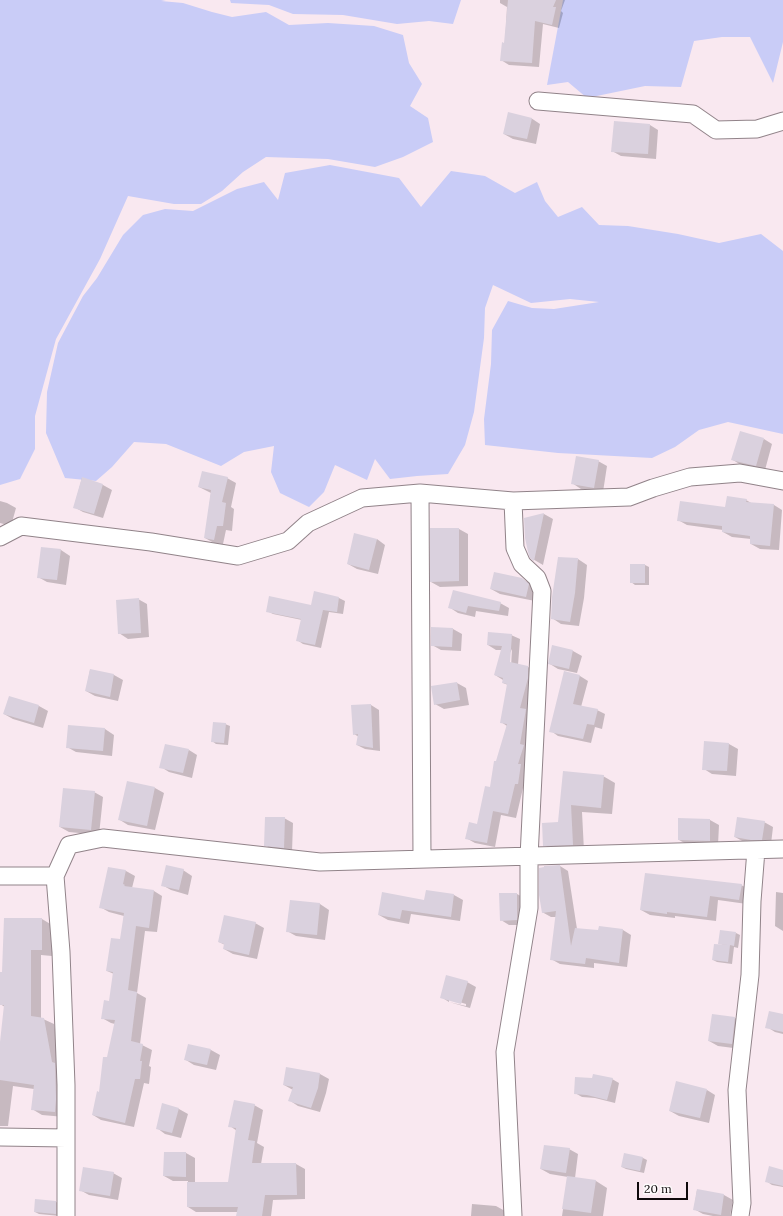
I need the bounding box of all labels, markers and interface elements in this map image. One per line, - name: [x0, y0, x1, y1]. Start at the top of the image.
- scale bar: [639, 1174, 690, 1200]
- text: 20 m: [644, 1181, 672, 1196]

